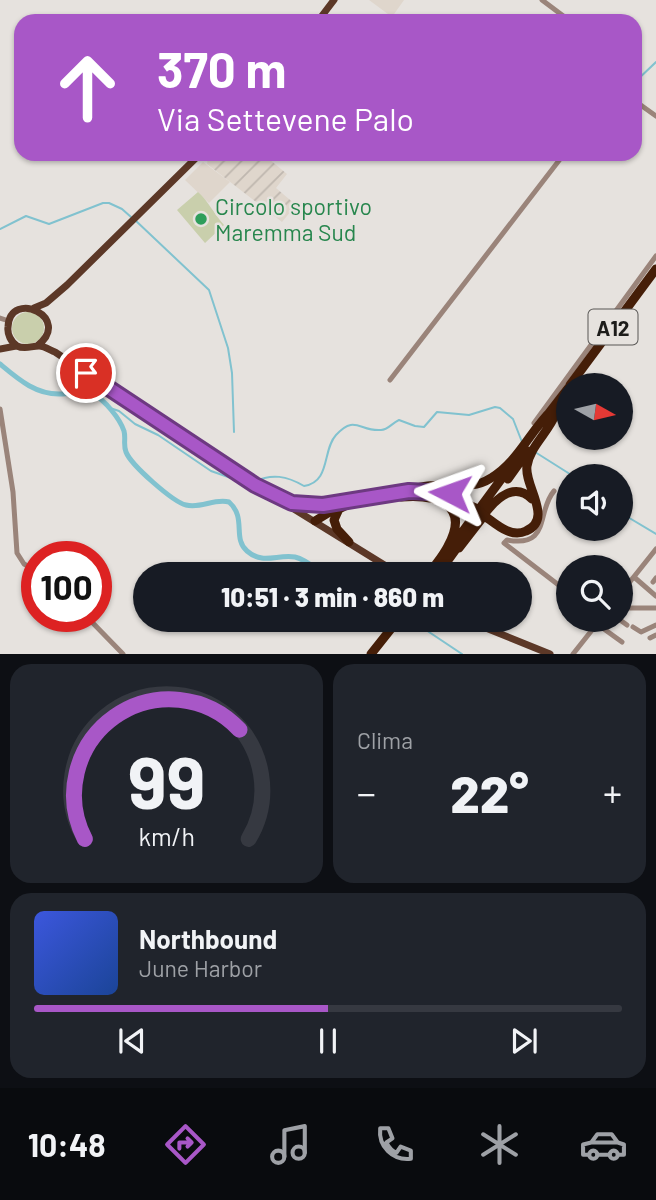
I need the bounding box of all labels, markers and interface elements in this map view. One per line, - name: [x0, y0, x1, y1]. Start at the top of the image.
- text: 370 m: [157, 39, 286, 98]
- icon: ahead: [42, 42, 133, 133]
- text: Via Settevene Palo: [157, 99, 414, 137]
- place label: Circolo sportivo Maremma Sud: [215, 192, 372, 246]
- marker: Circolo sportivo Maremma Sud: [193, 211, 209, 227]
- road number: A12: [588, 310, 638, 344]
- pin: [56, 343, 116, 403]
- icon: arrive: [67, 354, 105, 392]
- north arrow: [556, 373, 634, 450]
- map controls: [556, 373, 633, 632]
- position arrow: [413, 456, 487, 530]
- button: sound: [556, 464, 633, 541]
- speed limit sign: 100: [21, 541, 112, 632]
- button: search: [556, 555, 633, 632]
- text: 10:51 · 3 min · 860 m: [221, 581, 444, 612]
- text: Clima: [357, 726, 413, 754]
- text: 99: [128, 737, 205, 825]
- text: 22°: [450, 761, 529, 823]
- text: −: [357, 769, 376, 815]
- text: +: [603, 769, 622, 815]
- text: km/h: [138, 821, 195, 851]
- text: Northbound: [139, 923, 277, 954]
- text: June Harbor: [139, 954, 262, 982]
- icon: previous: [113, 1022, 151, 1060]
- icon: pause: [309, 1022, 347, 1060]
- icon: next: [505, 1022, 543, 1060]
- icon: directions: [161, 1120, 210, 1169]
- icon: music: [266, 1120, 315, 1169]
- icon: phone: [370, 1120, 419, 1169]
- icon: climate: [475, 1120, 524, 1169]
- icon: car: [579, 1120, 628, 1169]
- text: 10:48: [28, 1125, 106, 1163]

